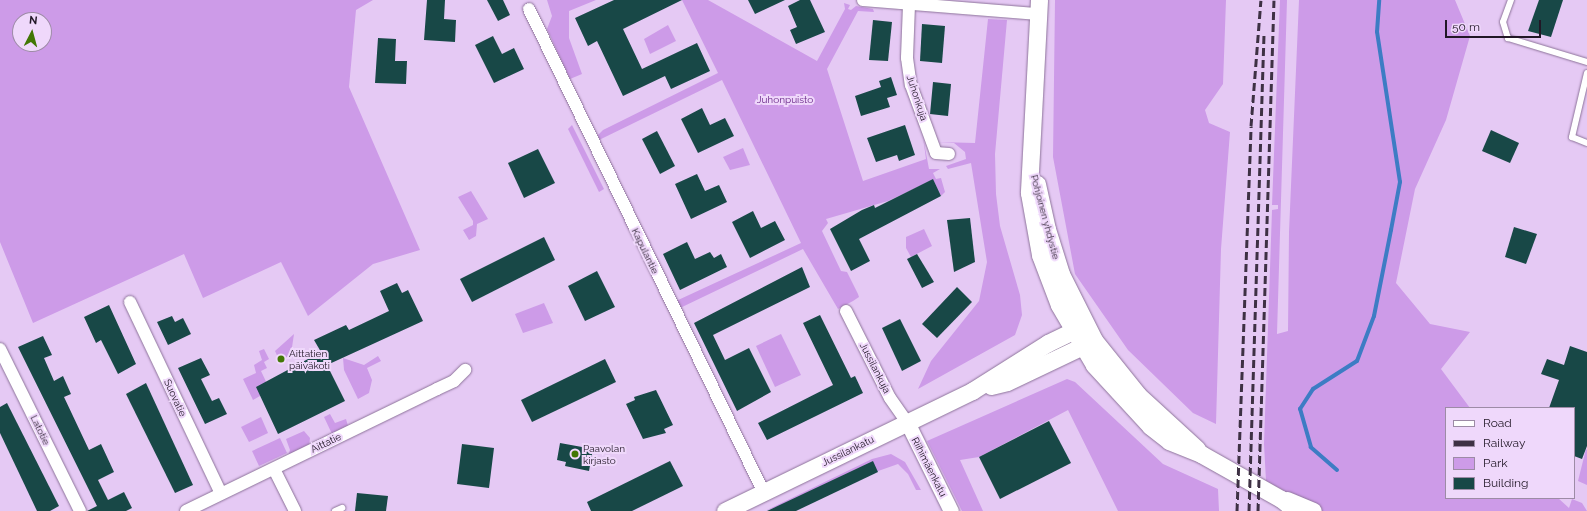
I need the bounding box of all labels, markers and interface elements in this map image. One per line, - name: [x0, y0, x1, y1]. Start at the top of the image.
- north arrow: [12, 12, 52, 52]
- scale bar: [1447, 12, 1543, 38]
- text: N: [28, 14, 38, 27]
- text: 50 m: [1452, 20, 1480, 34]
- street label: Juhonkuja: [904, 74, 930, 122]
- park label: Juhonpuisto: [757, 94, 813, 106]
- street label: Pohjoinen yhdystie: [1028, 173, 1062, 261]
- street label: Kapulantie: [629, 226, 661, 276]
- street label: Jussilankuja: [857, 341, 893, 395]
- place label: Aittatien päiväkoti: [289, 347, 330, 370]
- marker: Aittatien päiväkoti: [276, 354, 286, 364]
- street label: Suovatie: [161, 377, 189, 419]
- legend: [1445, 407, 1575, 499]
- street label: Latotie: [28, 413, 52, 447]
- text: Road: [1483, 416, 1512, 430]
- street label: Aittatie: [309, 430, 343, 456]
- street label: Jussilankatu: [820, 433, 876, 469]
- street label: Riihimäenkatu: [909, 435, 949, 499]
- text: Railway: [1483, 436, 1525, 450]
- place label: Paavolan kirjasto: [583, 442, 625, 466]
- marker: Paavolan kirjasto: [570, 449, 580, 459]
- text: Park: [1483, 456, 1508, 470]
- text: Building: [1483, 476, 1529, 490]

